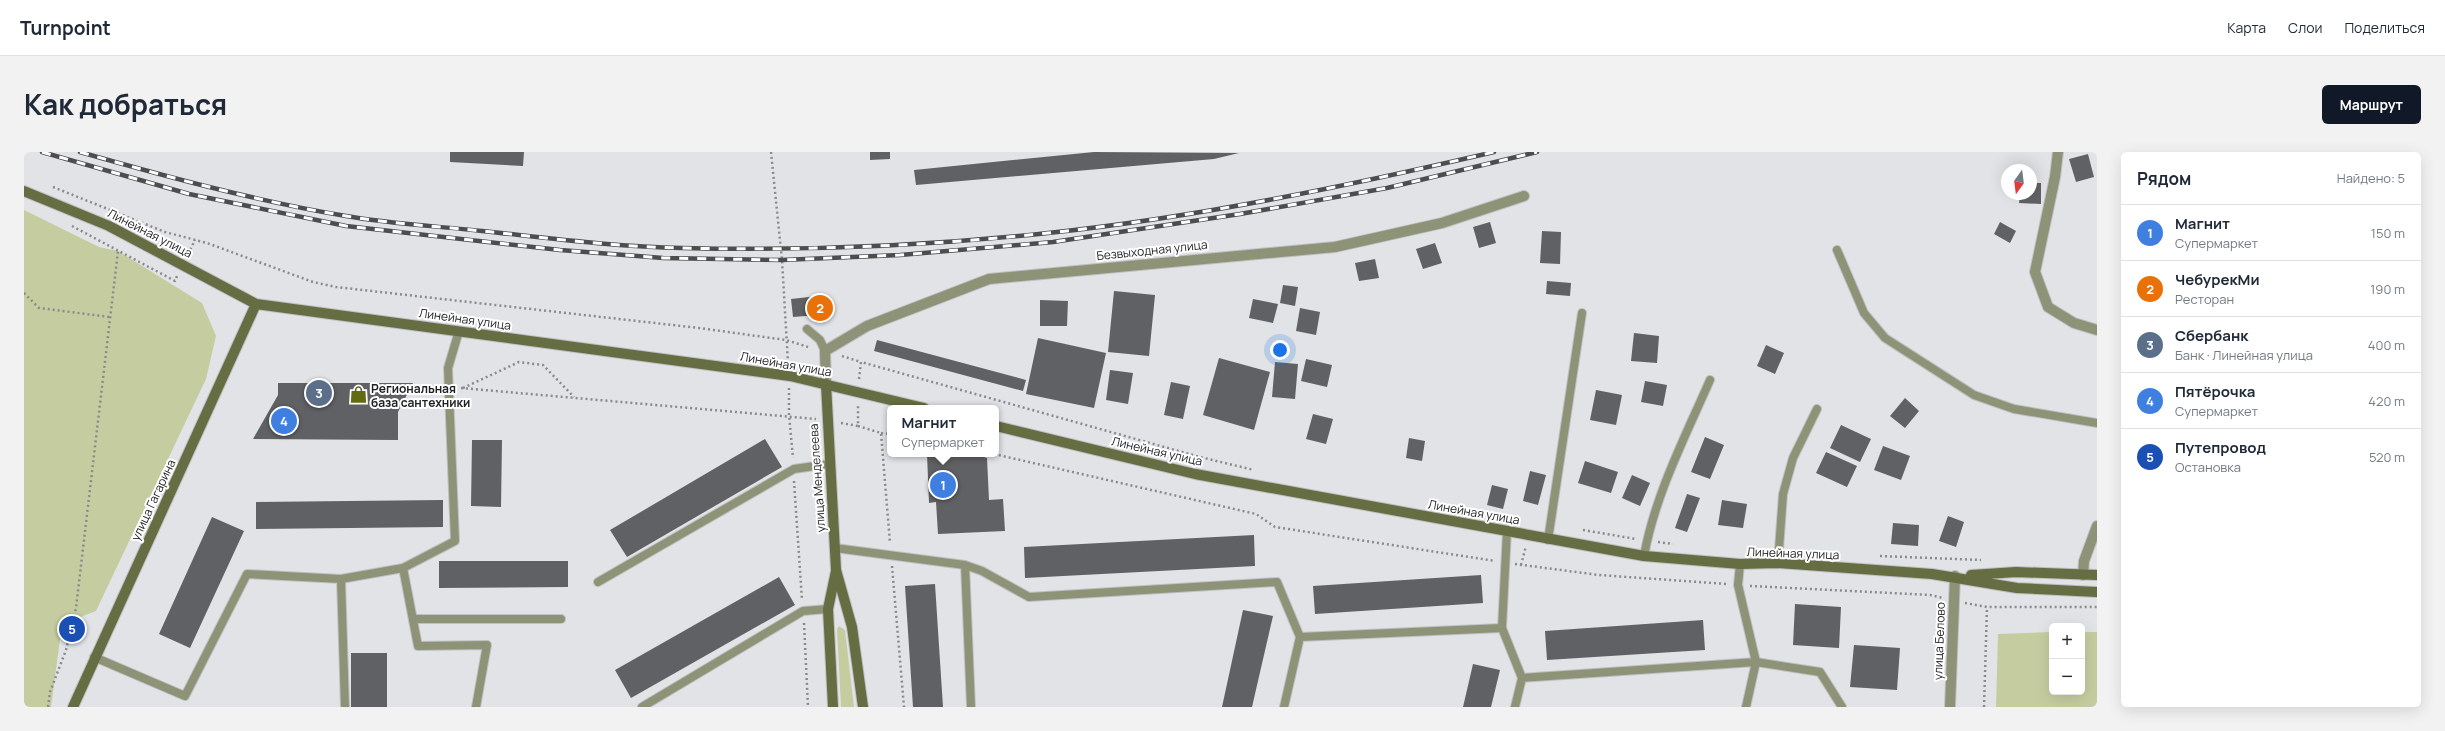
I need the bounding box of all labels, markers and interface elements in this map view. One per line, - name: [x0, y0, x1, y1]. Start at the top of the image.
- text: Turnpoint: [20, 15, 111, 41]
- text: Карта: [2227, 18, 2266, 37]
- text: Слои: [2288, 18, 2322, 37]
- text: Поделиться: [2344, 18, 2425, 37]
- text: Как добраться: [24, 85, 227, 123]
- button: Маршрут: [2322, 85, 2421, 124]
- north arrow: [2001, 164, 2037, 200]
- text: Рядом: [2137, 167, 2191, 190]
- text: Найдено: 5: [2337, 169, 2405, 187]
- street label: Линейная улица: [105, 204, 195, 262]
- text: Магнит: [2175, 213, 2230, 234]
- text: 1: [2147, 224, 2153, 242]
- text: 150 m: [2371, 224, 2405, 242]
- text: Супермаркет: [2175, 234, 2258, 252]
- street label: Безвыходная улица: [1096, 236, 1208, 264]
- text: ЧебурекМи: [2175, 269, 2260, 290]
- text: 2: [2146, 280, 2154, 298]
- text: 190 m: [2370, 280, 2405, 298]
- text: Ресторан: [2175, 290, 2234, 308]
- pin: 2: [807, 293, 833, 323]
- street label: Линейная улица: [418, 304, 512, 334]
- text: Сбербанк: [2175, 325, 2248, 346]
- text: 3: [2146, 336, 2154, 354]
- text: 400 m: [2368, 336, 2405, 354]
- your location: [1270, 340, 1290, 360]
- text: Банк · Линейная улица: [2175, 346, 2313, 364]
- street label: Линейная улица: [739, 348, 833, 380]
- pin: 3: [306, 378, 332, 408]
- place label: Региональная база сантехники: [371, 380, 470, 411]
- text: Пятёрочка: [2175, 381, 2255, 402]
- shop icon: Региональная база сантехники: [348, 385, 368, 405]
- text: 4: [2146, 392, 2154, 410]
- text: 420 m: [2368, 392, 2405, 410]
- text: Супермаркет: [2175, 402, 2258, 420]
- popup: [887, 405, 999, 457]
- pin: 4: [271, 406, 297, 436]
- text: Магнит: [901, 412, 957, 433]
- street label: улица Менделеева: [805, 423, 829, 533]
- street label: Линейная улица: [1110, 432, 1204, 470]
- text: Супермаркет: [901, 433, 985, 451]
- text: Путепровод: [2175, 437, 2266, 458]
- text: 5: [2146, 448, 2154, 466]
- text: 520 m: [2369, 448, 2405, 466]
- street label: улица Гагарина: [127, 456, 179, 544]
- text: Остановка: [2175, 458, 2241, 476]
- pin: 1: [930, 470, 956, 500]
- street label: Линейная улица: [1427, 496, 1521, 528]
- street label: Линейная улица: [1746, 543, 1840, 563]
- street label: улица Белово: [1929, 602, 1949, 680]
- pin: 5: [59, 614, 85, 644]
- map controls: [2049, 623, 2085, 695]
- button: +: [2049, 623, 2085, 659]
- button: −: [2049, 659, 2085, 695]

